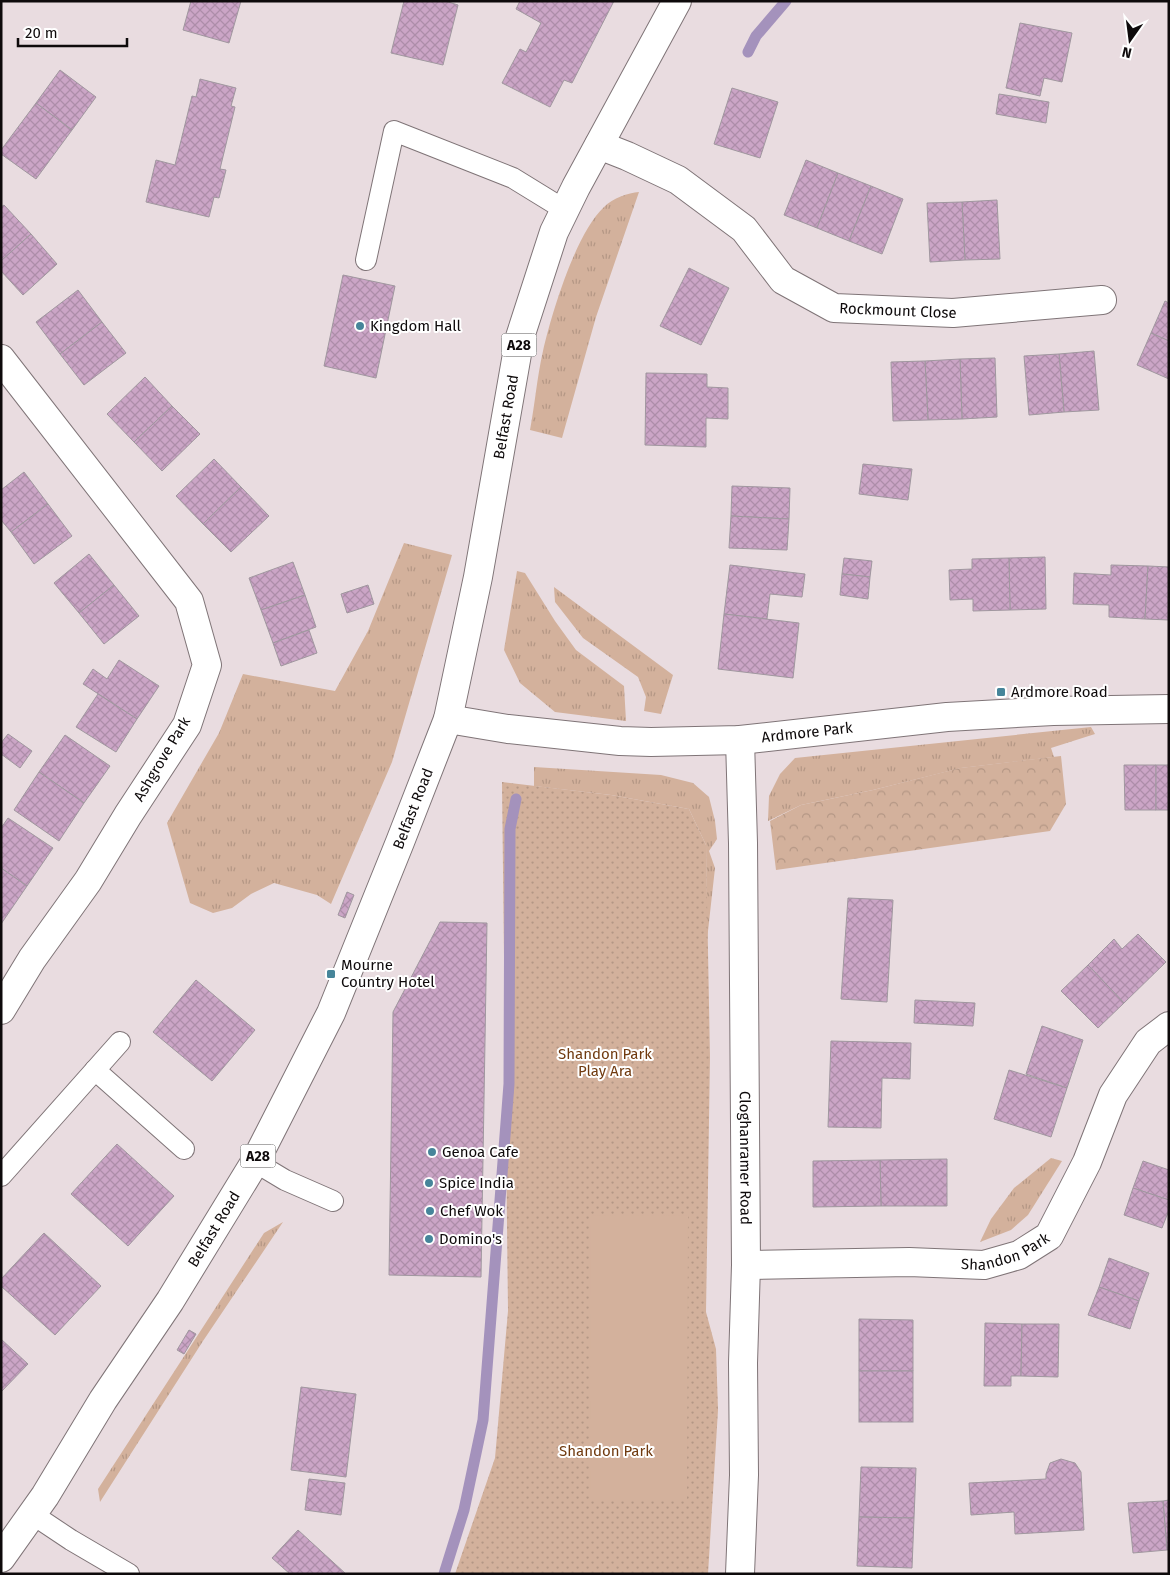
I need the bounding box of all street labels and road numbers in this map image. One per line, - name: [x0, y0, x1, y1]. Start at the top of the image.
- street label: Rockmount Close: [839, 299, 957, 322]
- road number: A28: [502, 334, 536, 356]
- street label: Belfast Road: [490, 373, 522, 461]
- street label: Ashgrove Park: [130, 713, 194, 804]
- street label: Ardmore Park: [761, 719, 854, 747]
- street label: Belfast Road: [389, 766, 437, 852]
- street label: Cloghanramer Road: [736, 1091, 755, 1225]
- road number: A28: [240, 1144, 276, 1168]
- street label: Belfast Road: [184, 1188, 244, 1270]
- street label: Shandon Park: [961, 1229, 1053, 1274]

